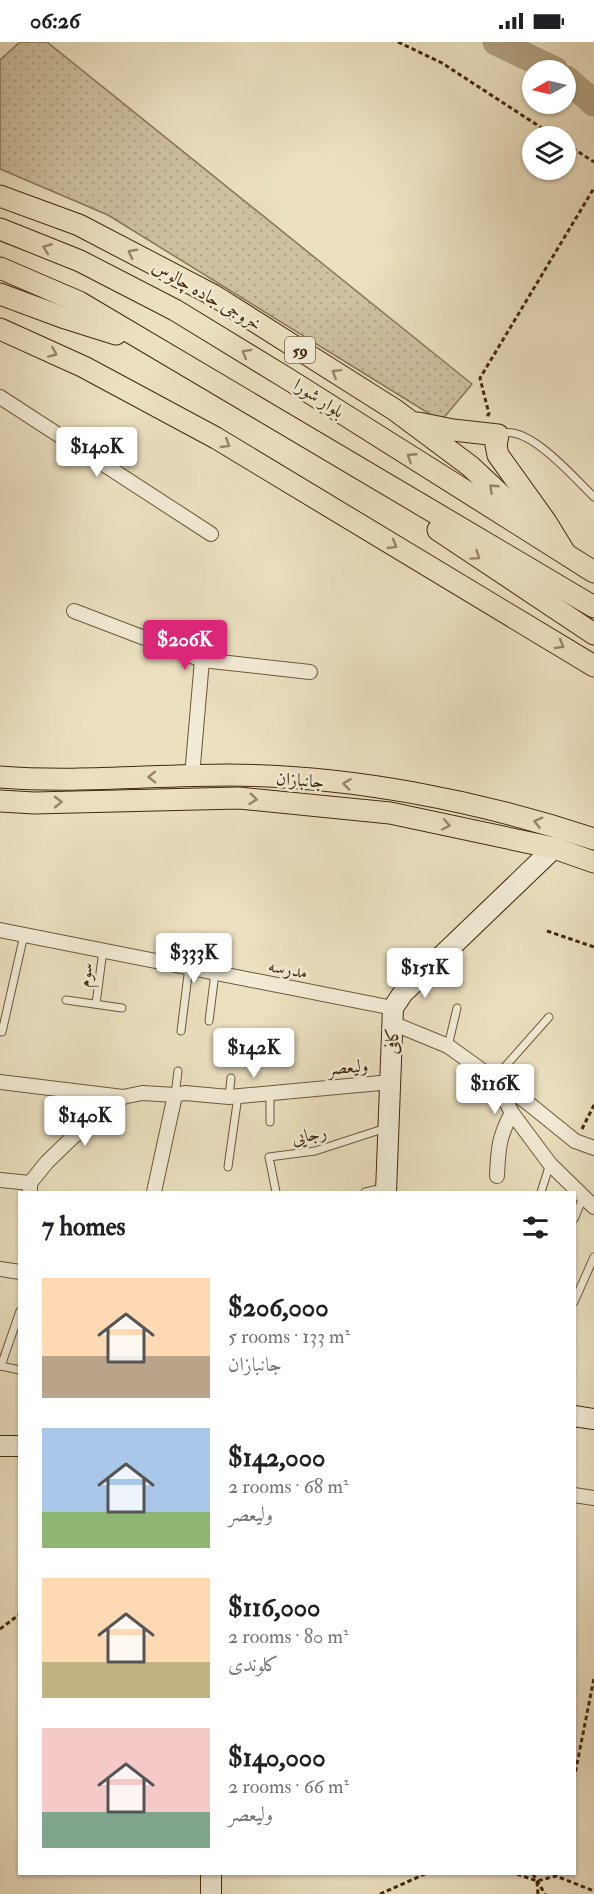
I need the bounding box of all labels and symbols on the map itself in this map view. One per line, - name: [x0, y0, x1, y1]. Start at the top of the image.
- north arrow: [522, 60, 576, 114]
- one-way arrow: [42, 243, 53, 255]
- one-way arrow: [128, 249, 139, 260]
- street label: خروجی جاده چالوس: [148, 255, 265, 337]
- road number: 59: [285, 337, 315, 363]
- one-way arrow: [47, 346, 58, 358]
- one-way arrow: [242, 349, 252, 361]
- one-way arrow: [332, 368, 342, 380]
- street label: بلوار شورا: [289, 373, 349, 423]
- pin: $140K: [55, 427, 139, 478]
- one-way arrow: [220, 436, 230, 448]
- one-way arrow: [407, 453, 417, 465]
- one-way arrow: [490, 484, 501, 495]
- one-way arrow: [387, 537, 397, 549]
- one-way arrow: [470, 548, 480, 560]
- pin: $206K: [143, 620, 227, 671]
- one-way arrow: [554, 638, 564, 650]
- street label: جانبازان: [275, 767, 325, 794]
- one-way arrow: [148, 771, 157, 783]
- one-way arrow: [342, 778, 352, 791]
- one-way arrow: [249, 792, 258, 805]
- one-way arrow: [54, 796, 63, 809]
- one-way arrow: [533, 817, 543, 830]
- one-way arrow: [441, 818, 451, 831]
- pin: $333K: [152, 933, 236, 984]
- pin: $151K: [383, 948, 467, 999]
- street label: مدرسه: [266, 954, 310, 985]
- street label: سوم: [72, 961, 103, 989]
- street label: کافی: [381, 1027, 404, 1055]
- pin: $142K: [212, 1028, 296, 1079]
- street label: ولیعصر: [325, 1054, 369, 1081]
- pin: $116K: [453, 1064, 537, 1115]
- pin: $140K: [43, 1096, 127, 1147]
- street label: رجایی: [289, 1121, 329, 1150]

